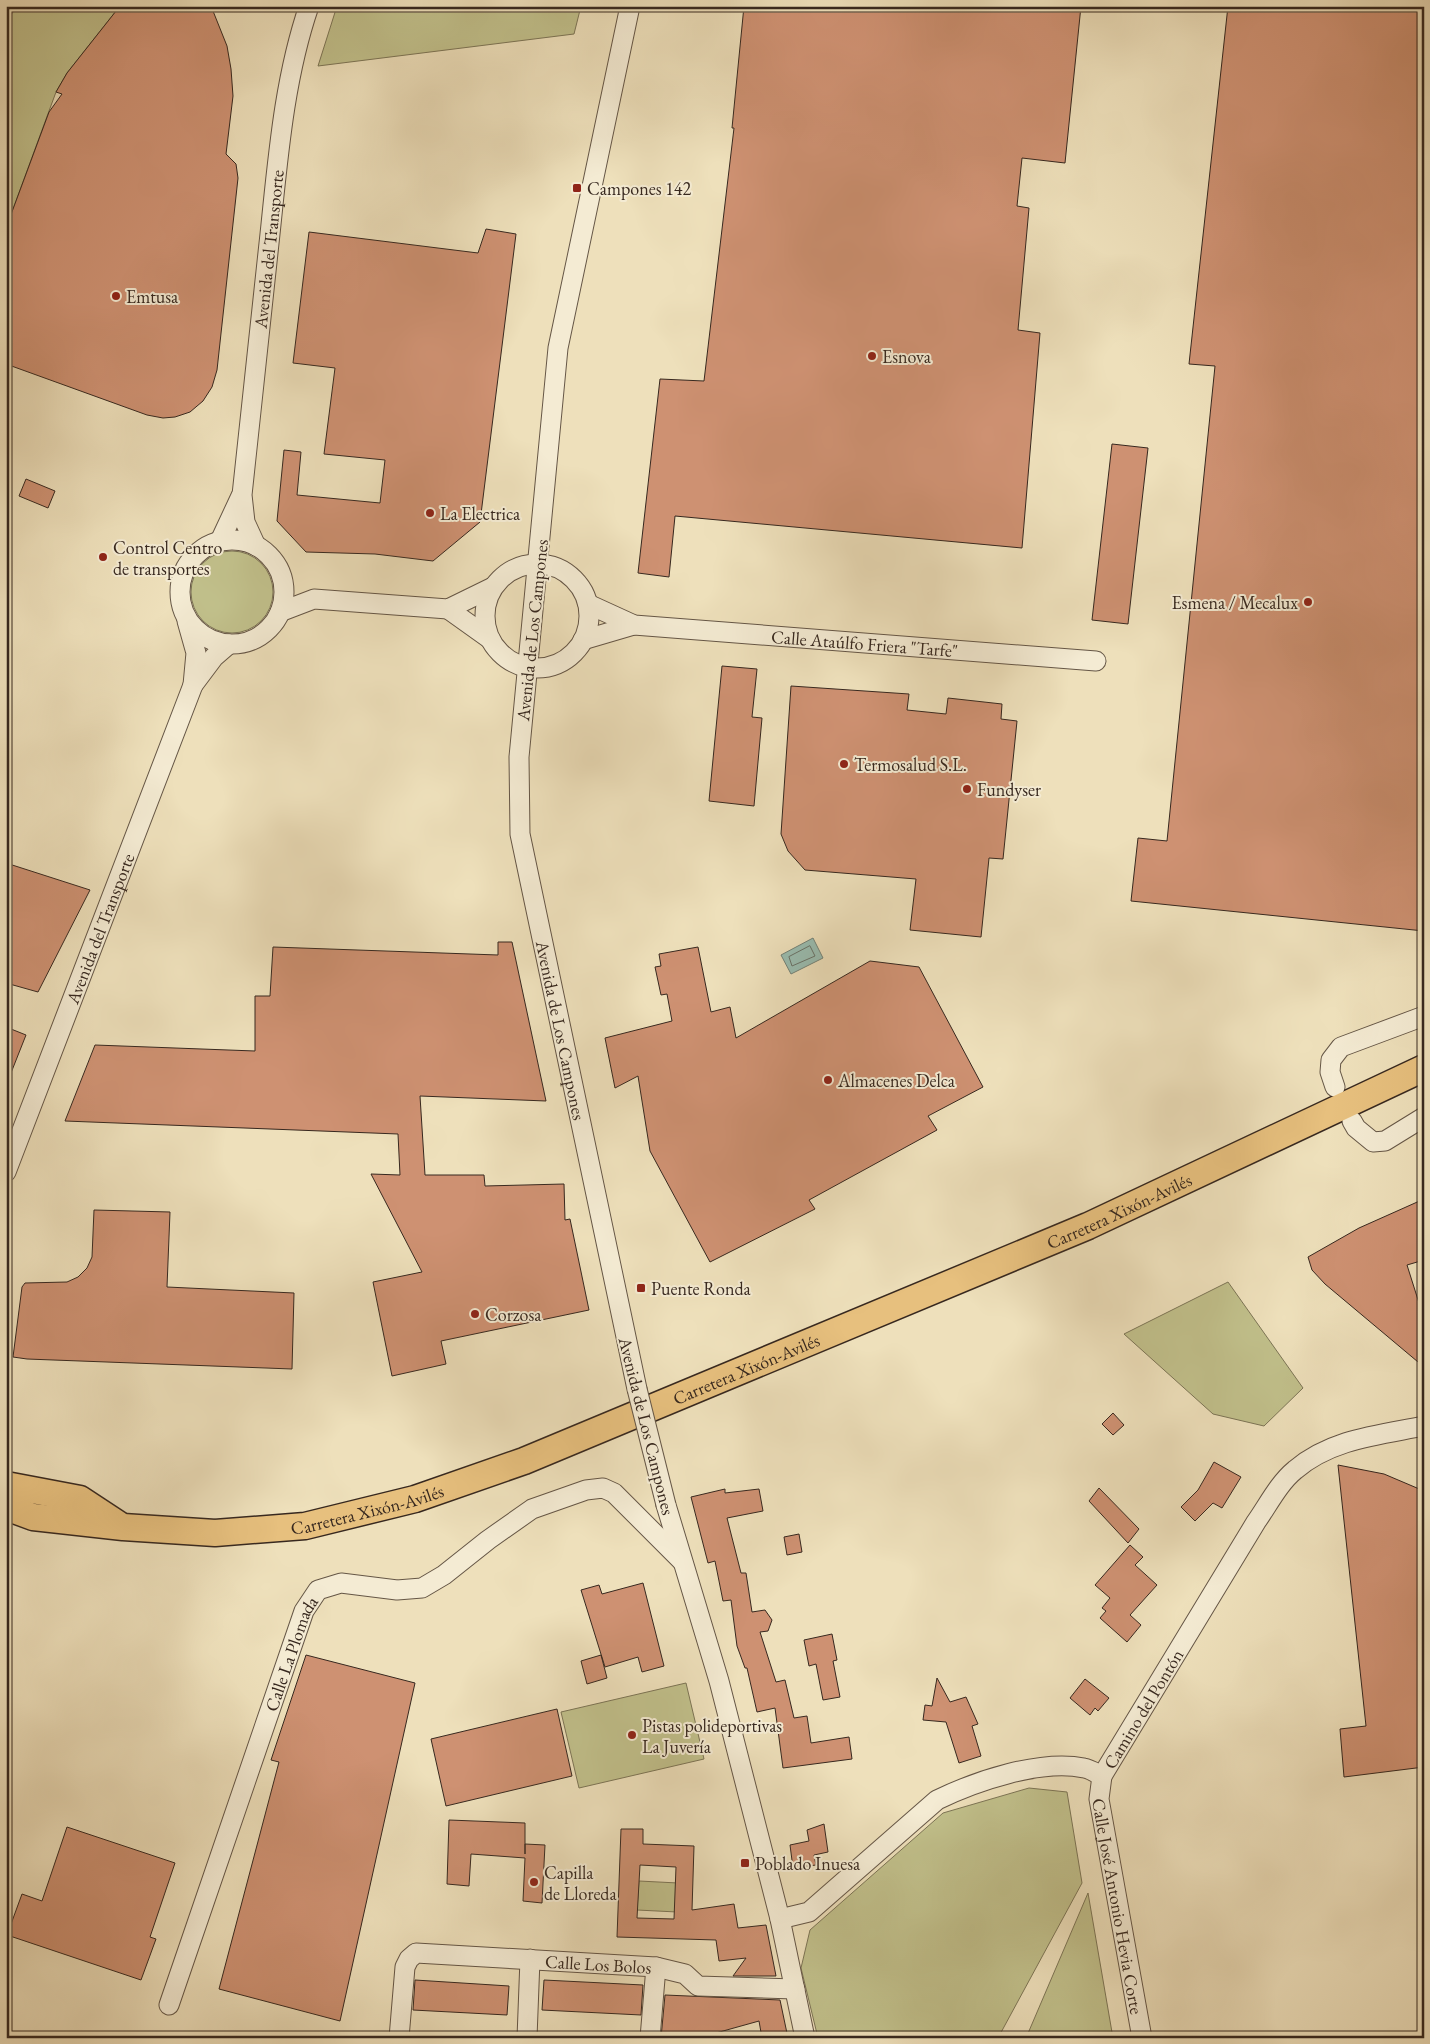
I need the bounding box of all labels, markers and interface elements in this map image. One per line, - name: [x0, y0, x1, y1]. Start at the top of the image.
- street label: Avenida del Transporte: [248, 168, 288, 330]
- place label: Campones 142: [587, 177, 691, 200]
- marker: Campones 142: [571, 182, 583, 194]
- place label: Emtusa: [126, 285, 179, 308]
- marker: Emtusa: [110, 290, 122, 302]
- place label: Esnova: [882, 345, 932, 368]
- marker: Esnova: [866, 350, 878, 362]
- place label: La Electrica: [440, 502, 521, 525]
- marker: La Electrica: [424, 507, 436, 519]
- place label: Control Centro de transportes: [113, 536, 222, 580]
- street label: Avenida de Los Campones: [511, 538, 553, 723]
- marker: Control Centro de transportes: [97, 551, 109, 563]
- place label: Esmena / Mecalux: [1171, 591, 1298, 614]
- marker: Esmena / Mecalux: [1302, 596, 1314, 608]
- street label: Calle Ataúlfo Friera "Tarfe": [770, 624, 959, 662]
- place label: Termosalud S.L.: [854, 753, 967, 776]
- marker: Termosalud S.L.: [838, 758, 850, 770]
- place label: Fundyser: [977, 778, 1041, 801]
- marker: Fundyser: [961, 783, 973, 795]
- street label: Avenida del Transporte: [60, 850, 139, 1008]
- street label: Avenida de Los Campones: [531, 938, 592, 1122]
- place label: Almacenes Delca: [837, 1069, 956, 1092]
- marker: Almacenes Delca: [822, 1074, 834, 1086]
- street label: Carretera Xixón-Avilés: [1043, 1167, 1195, 1254]
- place label: Puente Ronda: [651, 1277, 752, 1300]
- marker: Puente Ronda: [635, 1282, 647, 1294]
- place label: Corzosa: [485, 1303, 542, 1326]
- marker: Corzosa: [469, 1308, 481, 1320]
- street label: Carretera Xixón-Avilés: [669, 1328, 823, 1409]
- street label: Avenida de Los Campones: [614, 1334, 680, 1518]
- street label: Carretera Xixón-Avilés: [290, 1478, 447, 1539]
- street label: Calle La Plomada: [259, 1591, 323, 1714]
- street label: Camino del Pontón: [1098, 1644, 1188, 1773]
- place label: Pistas polideportivas La Juvería: [642, 1714, 782, 1758]
- marker: Pistas polideportivas La Juvería: [626, 1729, 638, 1741]
- street label: Calle José Antonio Hevia Corte: [1088, 1796, 1149, 2016]
- place label: Poblado Inuesa: [755, 1852, 861, 1875]
- marker: Poblado Inuesa: [739, 1857, 751, 1869]
- place label: Capilla de Lloreda: [544, 1861, 617, 1905]
- marker: Capilla de Lloreda: [528, 1876, 540, 1888]
- street label: Calle Los Bolos: [544, 1949, 652, 1978]

